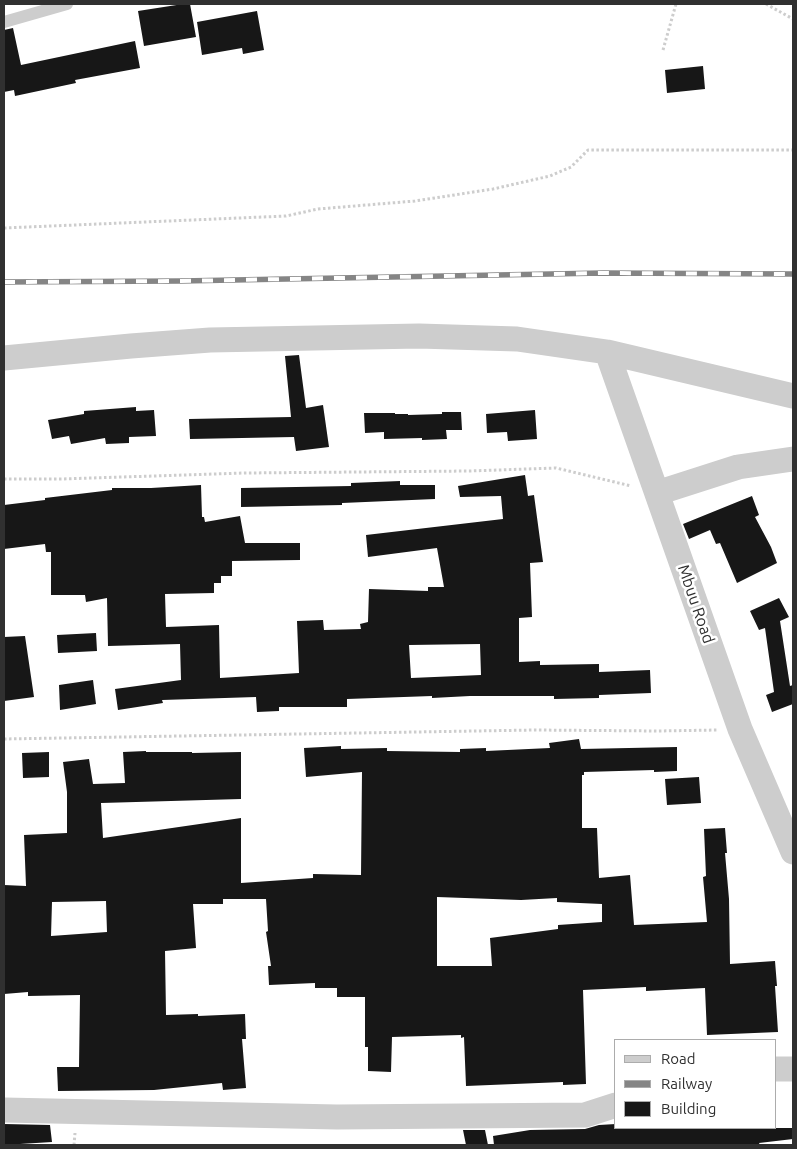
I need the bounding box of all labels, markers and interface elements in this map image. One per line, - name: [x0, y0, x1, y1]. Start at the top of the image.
- street label: Mbuu Road: [674, 562, 718, 646]
- legend: [614, 1039, 777, 1129]
- text: Road: [661, 1050, 696, 1067]
- text: Railway: [661, 1075, 712, 1092]
- text: Building: [661, 1100, 716, 1117]

